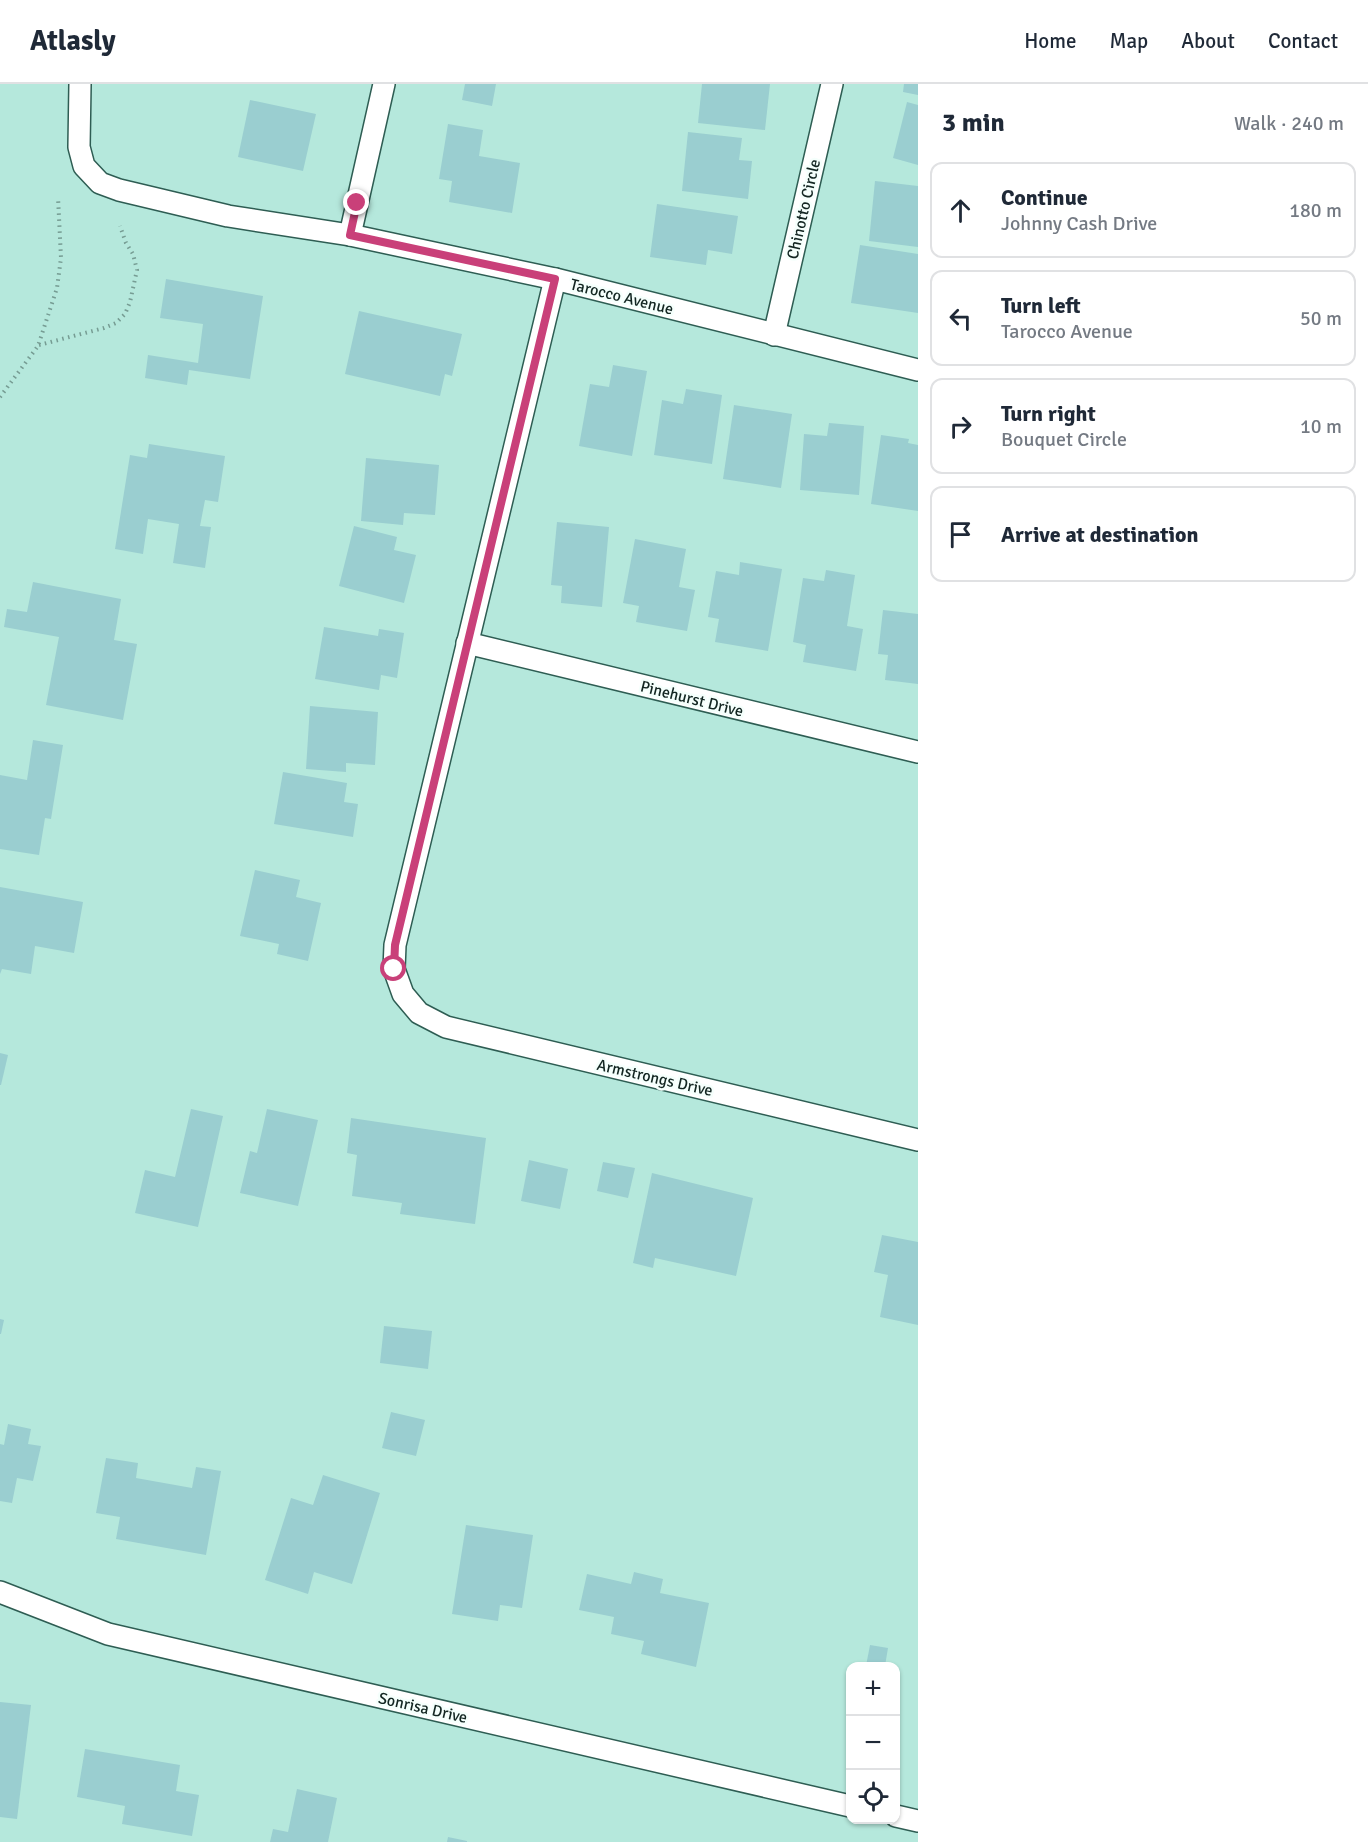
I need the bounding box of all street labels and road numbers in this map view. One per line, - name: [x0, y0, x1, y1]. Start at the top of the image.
- street label: Chinotto Circle: [783, 157, 825, 261]
- street label: Tarocco Avenue: [568, 275, 675, 319]
- street label: Pinehurst Drive: [638, 677, 745, 721]
- street label: Armstrongs Drive: [595, 1055, 715, 1101]
- street label: Sonrisa Drive: [376, 1688, 469, 1728]

